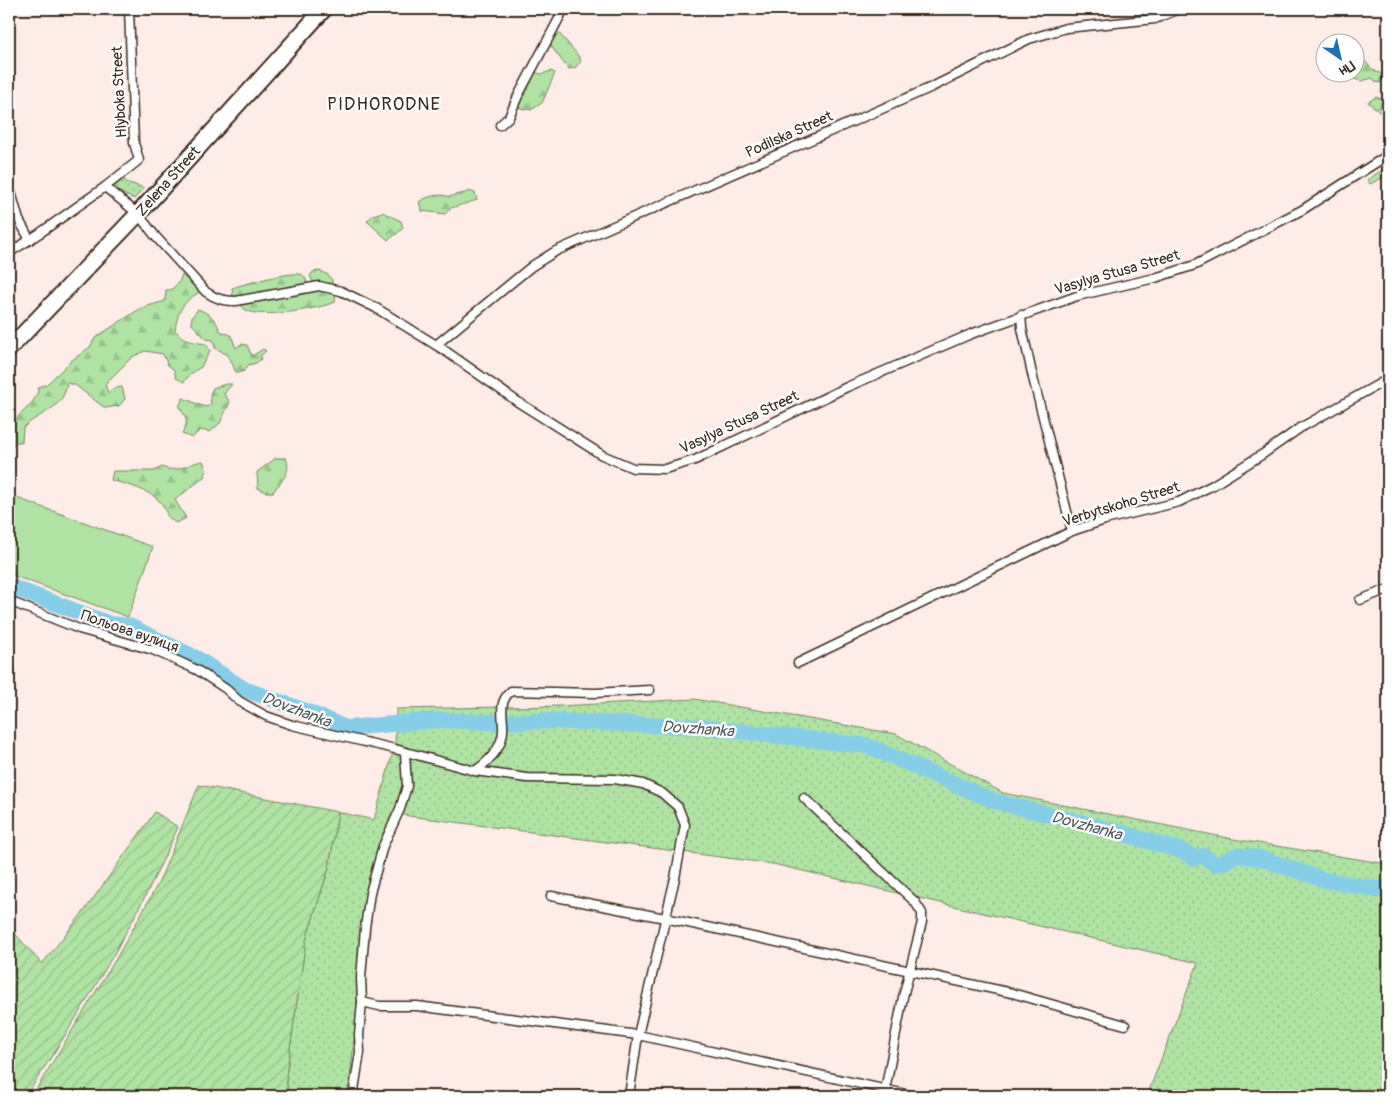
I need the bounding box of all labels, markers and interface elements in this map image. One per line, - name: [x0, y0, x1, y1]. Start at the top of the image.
- north arrow: [1314, 32, 1364, 82]
- street label: Hlyboka Street: [108, 45, 131, 138]
- text: Пн: [1336, 57, 1358, 80]
- district label: PIDHORODNE: [327, 93, 441, 116]
- street label: Podilska Street: [742, 106, 837, 162]
- street label: Zelena Street: [132, 142, 205, 220]
- street label: Vasylya Stusa Street: [1052, 245, 1183, 299]
- street label: Vasylya Stusa Street: [677, 386, 803, 458]
- street label: Verbytskoho Street: [1060, 477, 1183, 531]
- street label: Польова вулиця: [78, 606, 181, 657]
- water label: Dovzhanka: [260, 688, 335, 733]
- water label: Dovzhanka: [661, 717, 736, 742]
- water label: Dovzhanka: [1049, 807, 1126, 845]

